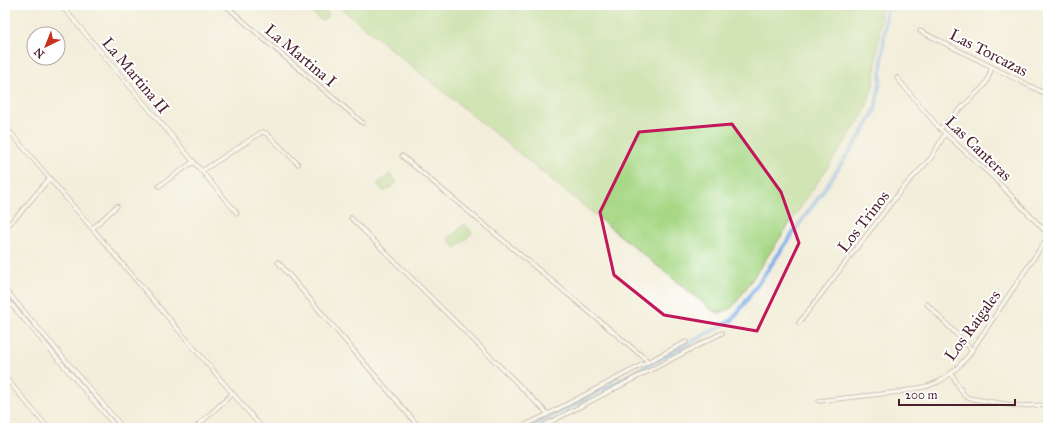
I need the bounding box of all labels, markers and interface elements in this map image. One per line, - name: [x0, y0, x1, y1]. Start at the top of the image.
- street label: La Martina I: [261, 20, 340, 91]
- street label: Las Torcazas: [947, 25, 1031, 80]
- north arrow: [26, 26, 66, 66]
- street label: La Martina II: [98, 33, 173, 118]
- text: N: [31, 45, 47, 61]
- street label: Las Canteras: [941, 112, 1016, 185]
- street label: Los Trinos: [833, 187, 893, 256]
- street label: Los Raigales: [940, 286, 1005, 365]
- scale bar: [899, 381, 1015, 407]
- text: 200 m: [905, 388, 938, 402]

